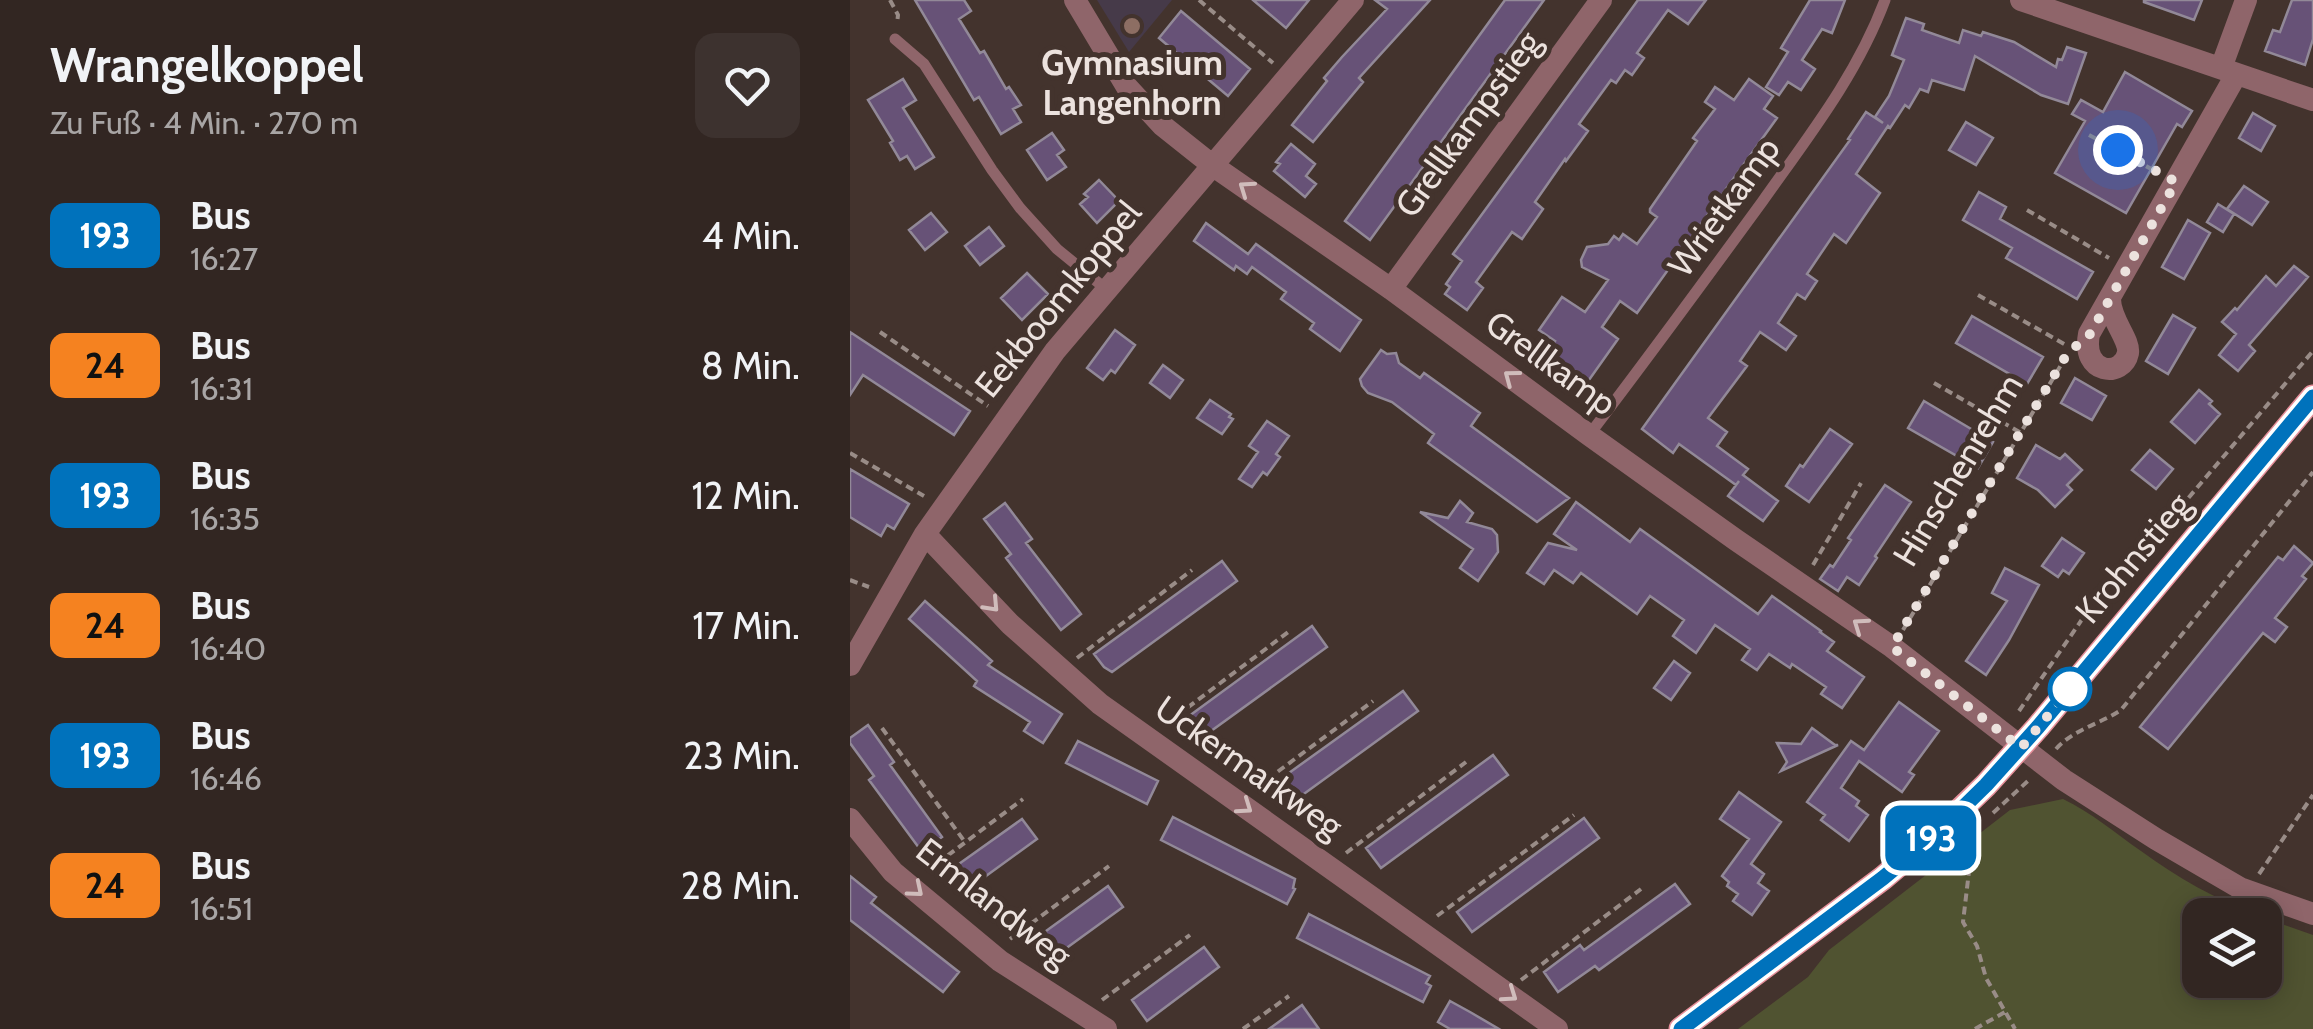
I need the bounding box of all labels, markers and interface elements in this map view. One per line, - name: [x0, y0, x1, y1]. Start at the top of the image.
- marker: Gymnasium Langenhorn: [1121, 15, 1143, 37]
- street label: Grellkampstieg: [1386, 22, 1550, 225]
- button: heart: [695, 33, 800, 138]
- text: Wrangelkoppel: [50, 36, 364, 94]
- place label: Gymnasium Langenhorn: [1041, 41, 1223, 124]
- text: Zu Fuß · 4 Min. · 270 m: [50, 103, 358, 142]
- your location: [2093, 125, 2143, 175]
- street label: Wrietkamp: [1658, 128, 1789, 285]
- one-way arrow: [1239, 182, 1257, 200]
- street label: Eekboomkoppel: [965, 191, 1150, 406]
- text: Bus: [190, 192, 251, 239]
- text: 4 Min.: [702, 212, 800, 259]
- text: 193: [79, 214, 131, 257]
- text: 16:27: [190, 239, 258, 278]
- street label: Grellkamp: [1478, 301, 1625, 424]
- text: Bus: [190, 322, 251, 369]
- text: 8 Min.: [701, 342, 800, 389]
- text: 24: [85, 344, 125, 387]
- street label: Hinschenrehm: [1883, 366, 2032, 574]
- text: 16:31: [190, 369, 253, 408]
- one-way arrow: [1503, 371, 1522, 390]
- text: Bus: [190, 452, 251, 499]
- text: 12 Min.: [691, 472, 800, 519]
- text: 193: [79, 474, 131, 517]
- street label: Krohnstieg: [2066, 483, 2200, 632]
- text: 16:35: [190, 499, 260, 538]
- text: Bus: [190, 582, 251, 629]
- one-way arrow: [980, 593, 998, 611]
- text: 17 Min.: [692, 602, 800, 649]
- text: 24: [85, 604, 125, 647]
- one-way arrow: [1853, 619, 1872, 637]
- text: 16:40: [190, 629, 266, 668]
- unlabelled marker: [2049, 668, 2091, 710]
- street label: Uckermarkweg: [1147, 686, 1352, 847]
- text: Bus: [190, 712, 251, 759]
- text: 23 Min.: [683, 732, 800, 779]
- text: 193: [79, 734, 131, 777]
- text: 16:46: [190, 759, 262, 798]
- one-way arrow: [1234, 795, 1252, 813]
- line badge: 193: [1874, 806, 1988, 870]
- text: 193: [1905, 817, 1957, 860]
- street label: Ermlandweg: [908, 829, 1081, 977]
- text: Bus: [190, 842, 251, 889]
- text: 28 Min.: [681, 862, 800, 909]
- text: 24: [85, 864, 125, 907]
- one-way arrow: [904, 879, 923, 897]
- text: 16:51: [190, 889, 253, 928]
- map controls: [2182, 898, 2282, 998]
- button: layers: [2182, 898, 2282, 998]
- one-way arrow: [1499, 984, 1517, 1001]

